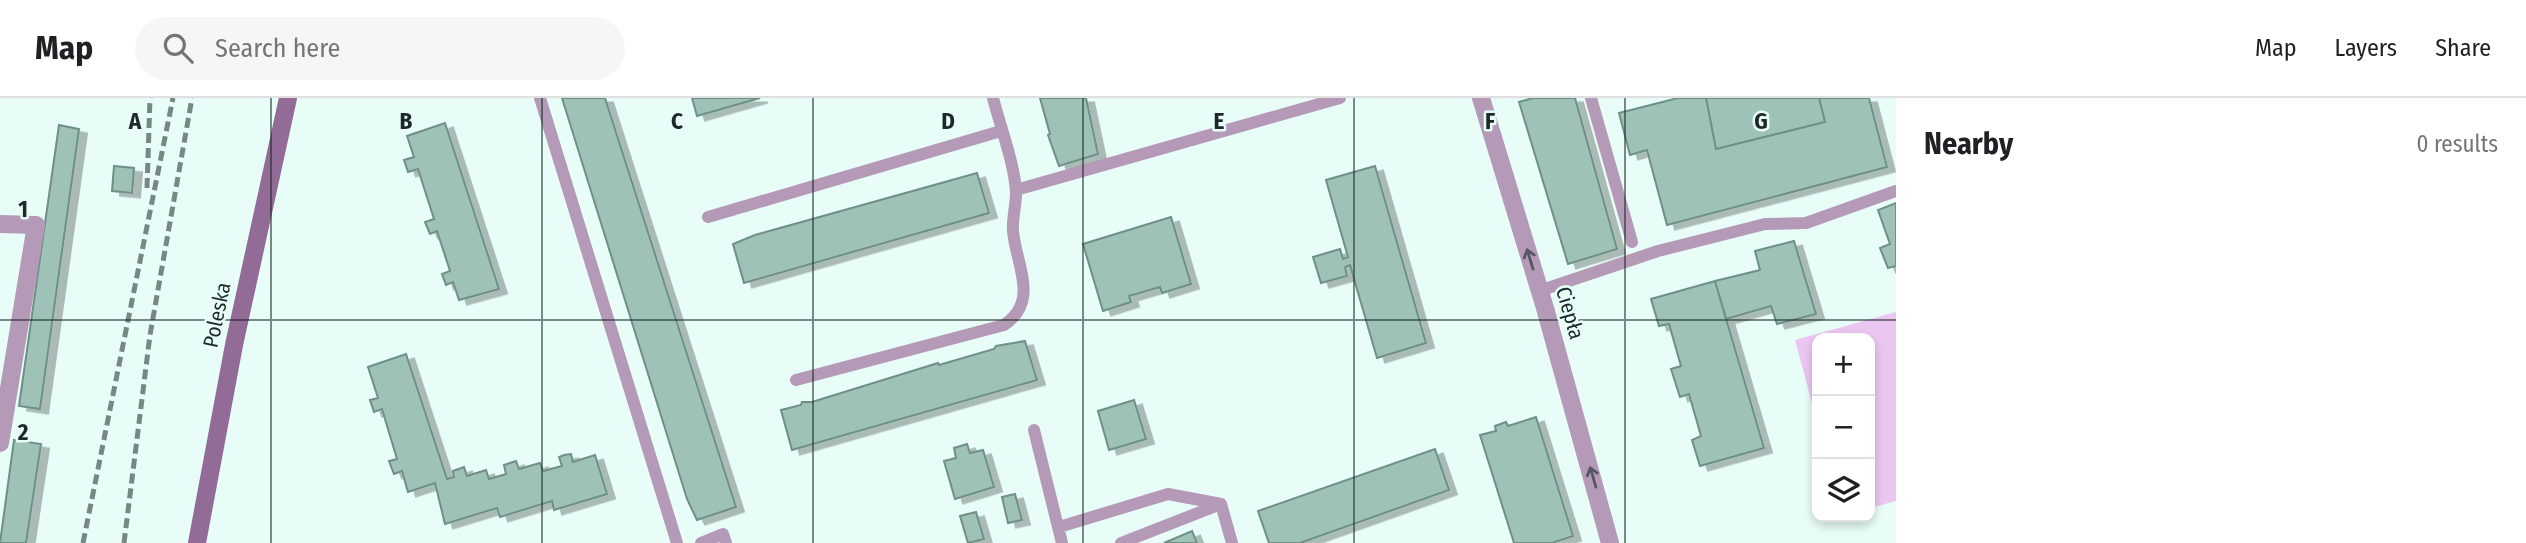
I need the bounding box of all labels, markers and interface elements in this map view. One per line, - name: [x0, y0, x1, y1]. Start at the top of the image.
- search box: [135, 17, 625, 80]
- text: Map: [35, 28, 93, 68]
- icon: search: [159, 29, 197, 67]
- text: Search here: [215, 33, 340, 64]
- text: Map: [2255, 34, 2297, 62]
- text: Layers: [2335, 34, 2397, 62]
- text: Share: [2435, 34, 2491, 62]
- text: A: [128, 107, 142, 135]
- text: B: [400, 107, 413, 135]
- text: C: [671, 107, 683, 135]
- text: D: [941, 107, 955, 135]
- text: E: [1214, 107, 1225, 135]
- text: F: [1485, 107, 1495, 135]
- text: G: [1754, 107, 1768, 135]
- text: Nearby: [1924, 126, 2013, 162]
- text: 0 results: [2417, 130, 2498, 158]
- text: 1: [18, 195, 28, 223]
- one-way arrow: [1522, 248, 1535, 270]
- street label: Poleska: [197, 280, 237, 350]
- street label: Ciepła: [1550, 284, 1590, 342]
- map controls: [1812, 333, 1875, 522]
- button: +: [1812, 333, 1875, 396]
- button: −: [1812, 396, 1875, 459]
- text: 2: [17, 418, 29, 446]
- button: layers: [1812, 459, 1875, 522]
- one-way arrow: [1585, 466, 1598, 488]

